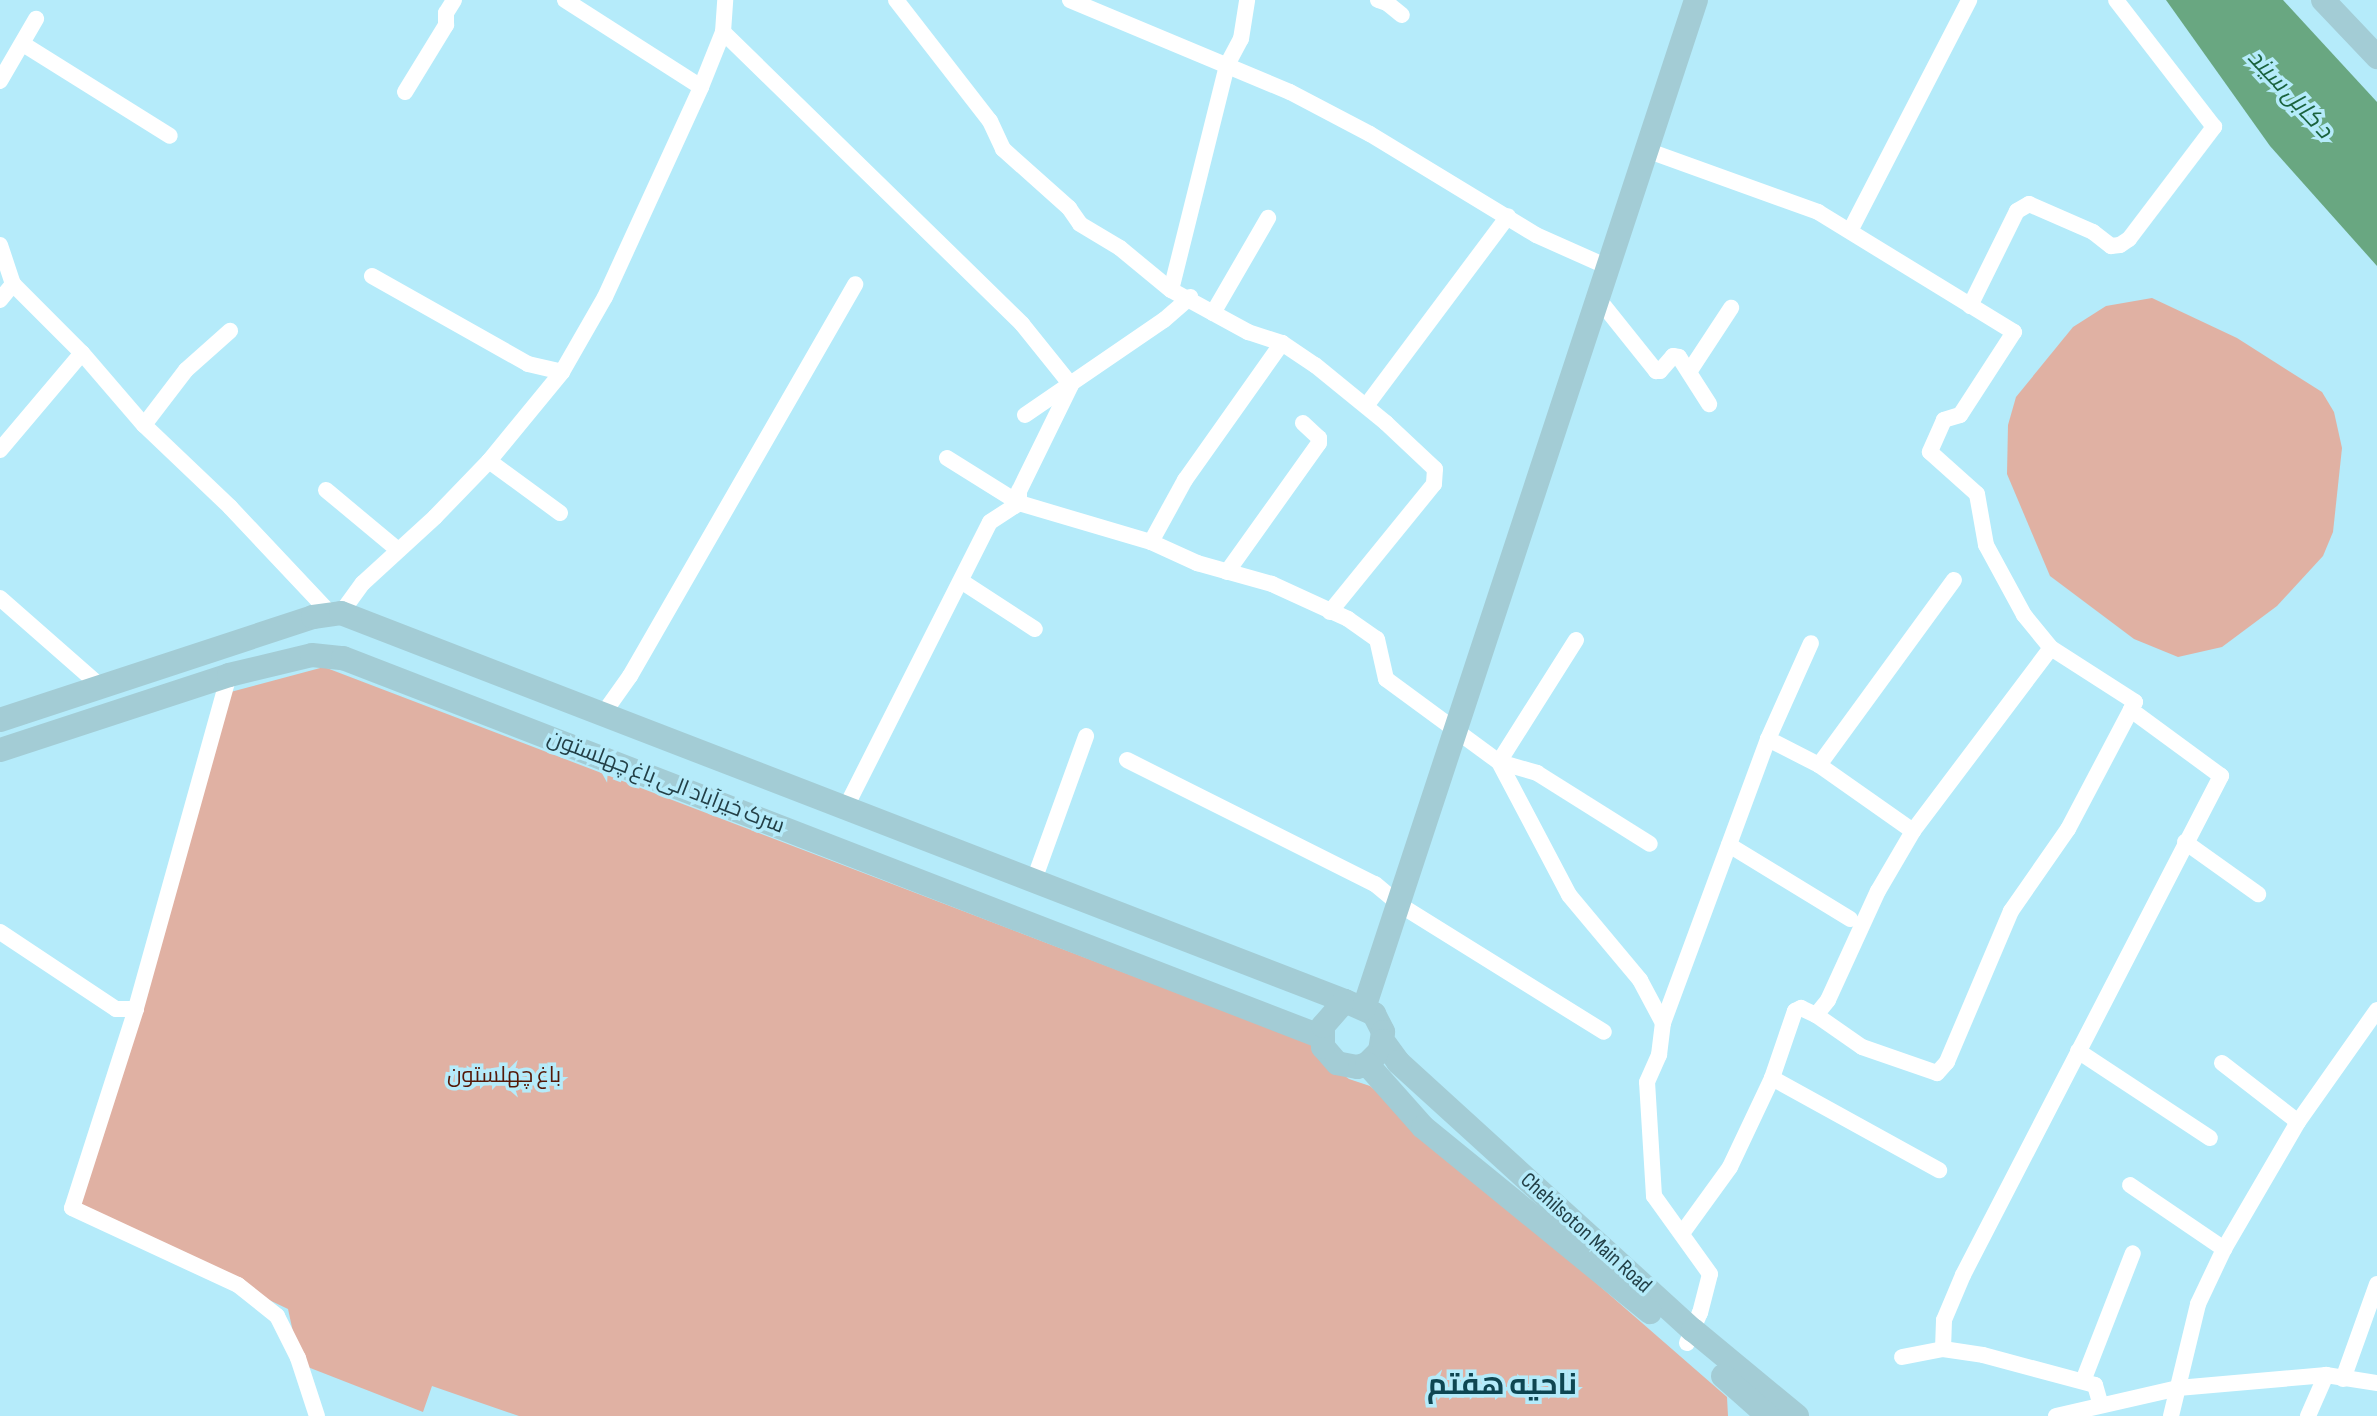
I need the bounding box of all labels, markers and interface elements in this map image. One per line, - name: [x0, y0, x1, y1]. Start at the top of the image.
- water label: د کابل سيند: [2242, 44, 2338, 144]
- street label: سرک خیرآباد الی باغ چهلستون: [544, 725, 788, 839]
- park label: باغ چهلستون: [447, 1063, 561, 1089]
- street label: Chehilsoton Main Road: [1515, 1167, 1657, 1299]
- district label: ناحیه هفتم: [1427, 1367, 1577, 1403]

